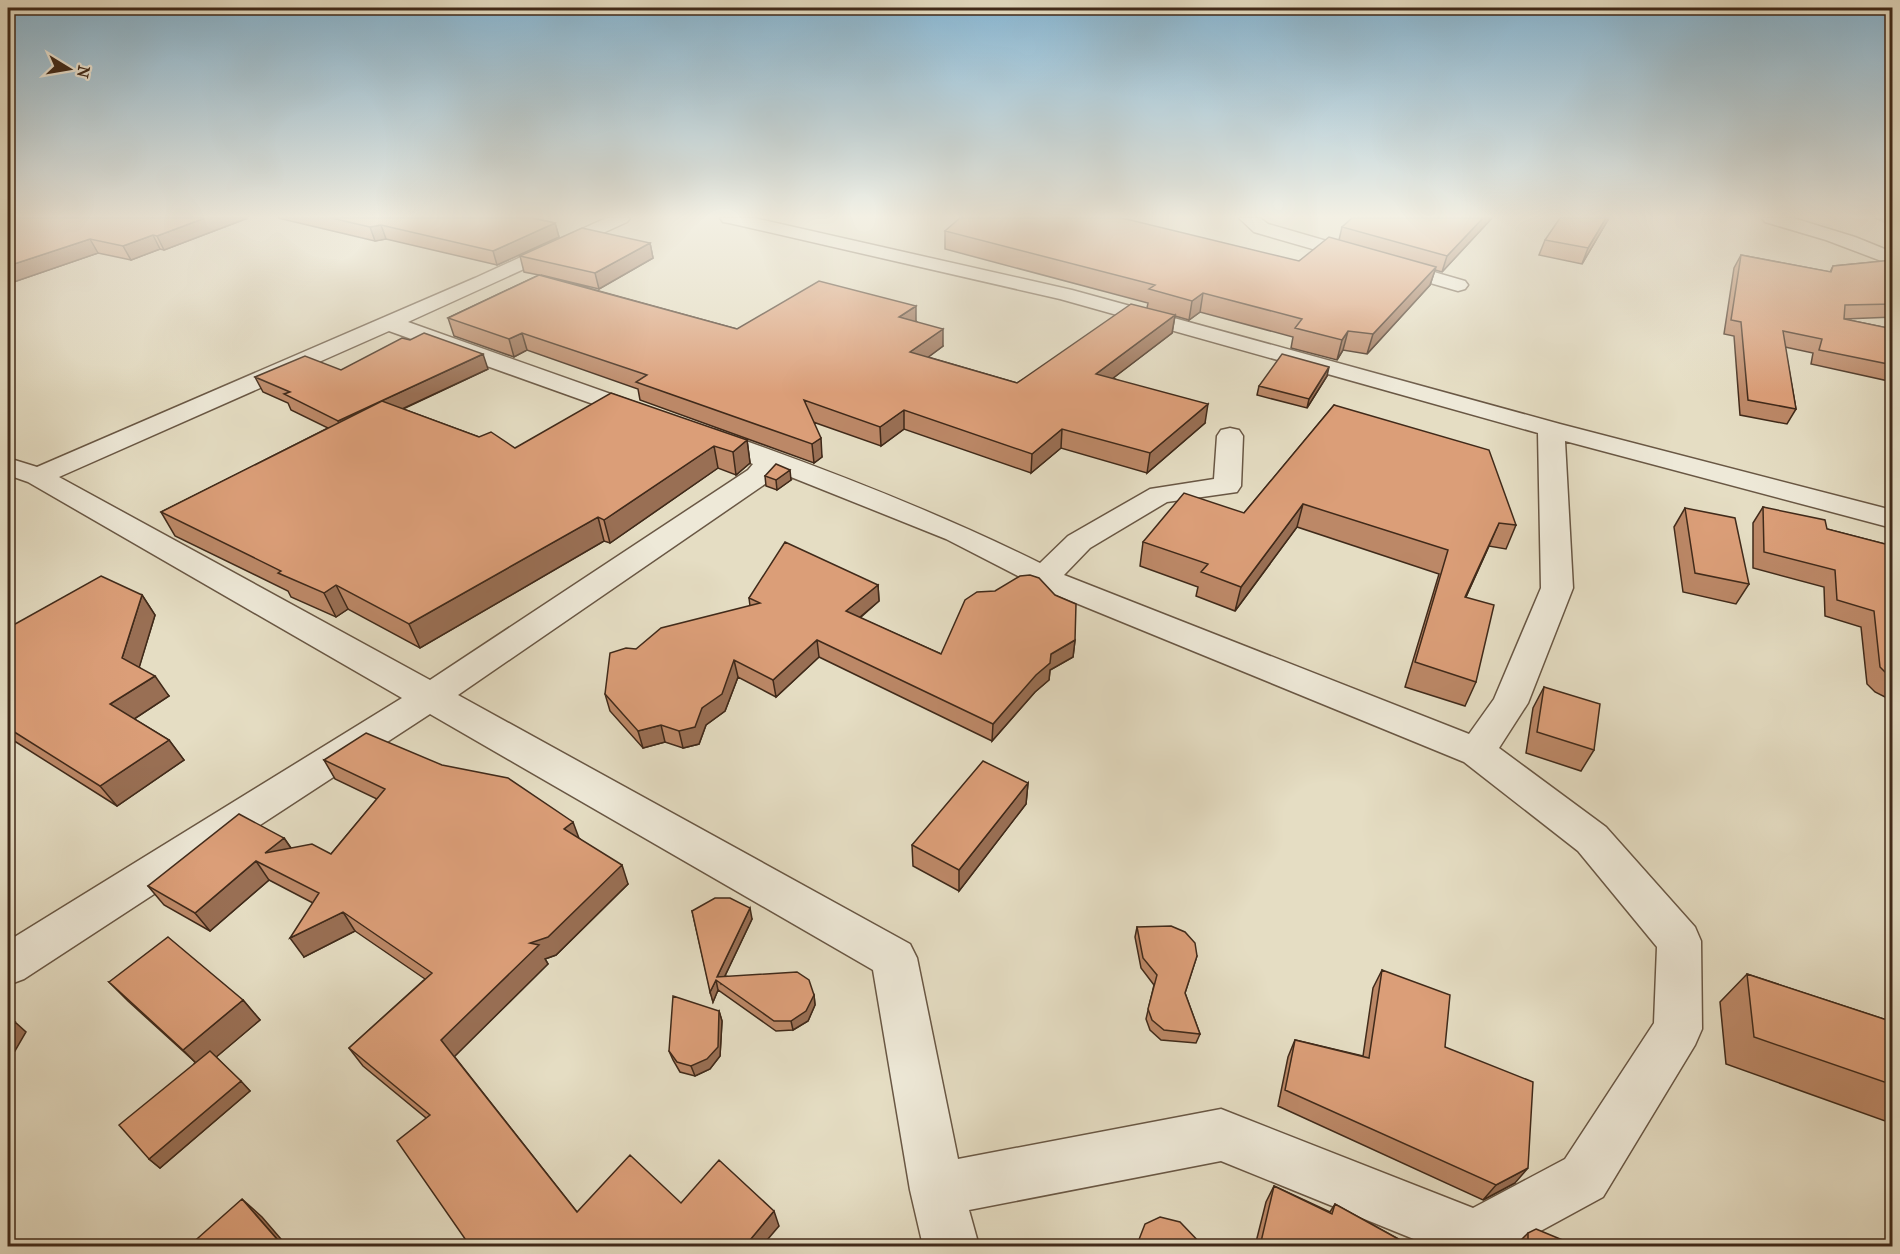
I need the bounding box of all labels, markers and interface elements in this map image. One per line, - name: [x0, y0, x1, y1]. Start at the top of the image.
- north arrow: [39, 39, 99, 99]
- text: N: [73, 64, 94, 80]

